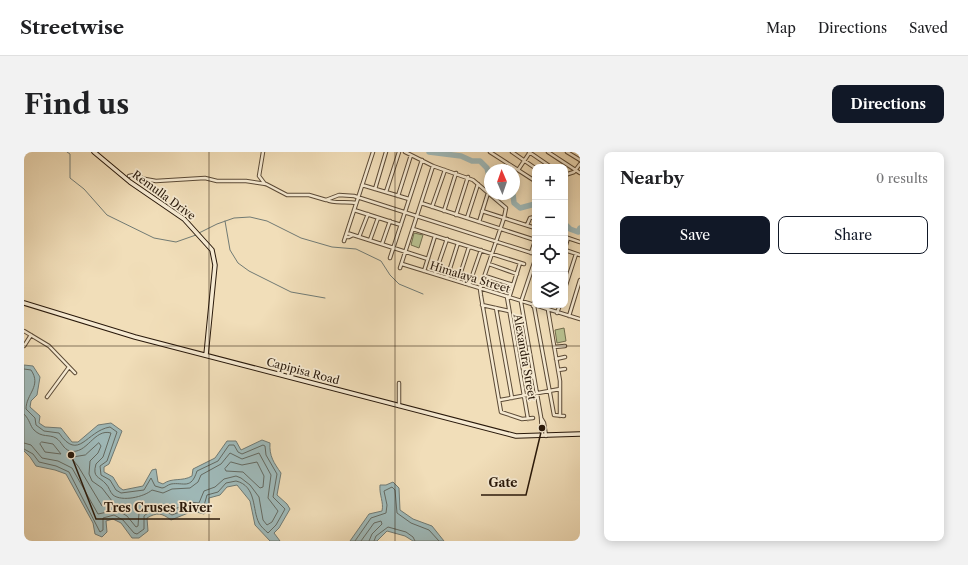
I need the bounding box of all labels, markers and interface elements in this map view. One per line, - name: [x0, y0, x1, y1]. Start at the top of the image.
- text: Streetwise: [20, 16, 124, 39]
- text: Map: [766, 19, 796, 37]
- text: Directions: [818, 19, 887, 37]
- text: Saved: [909, 19, 948, 37]
- button: Directions: [832, 85, 944, 123]
- text: Find us: [24, 87, 129, 121]
- north arrow: [484, 164, 520, 200]
- map controls: [532, 164, 568, 308]
- button: +: [532, 164, 568, 200]
- street label: Remulla Drive: [130, 167, 198, 223]
- text: Nearby: [620, 168, 684, 188]
- text: 0 results: [876, 170, 928, 186]
- button: −: [532, 200, 568, 236]
- button: Save: [620, 216, 770, 254]
- button: Share: [778, 216, 928, 254]
- button: locate: [532, 236, 568, 272]
- street label: Himalaya Street: [428, 258, 512, 296]
- button: layers: [532, 272, 568, 308]
- street label: Alexandra Street: [510, 312, 539, 401]
- street label: Capipisa Road: [265, 355, 341, 388]
- callout: Gate: [481, 471, 526, 495]
- text: Gate: [488, 475, 518, 490]
- callout: Tres Cruses River: [96, 495, 220, 519]
- text: Tres Cruses River: [104, 500, 212, 515]

